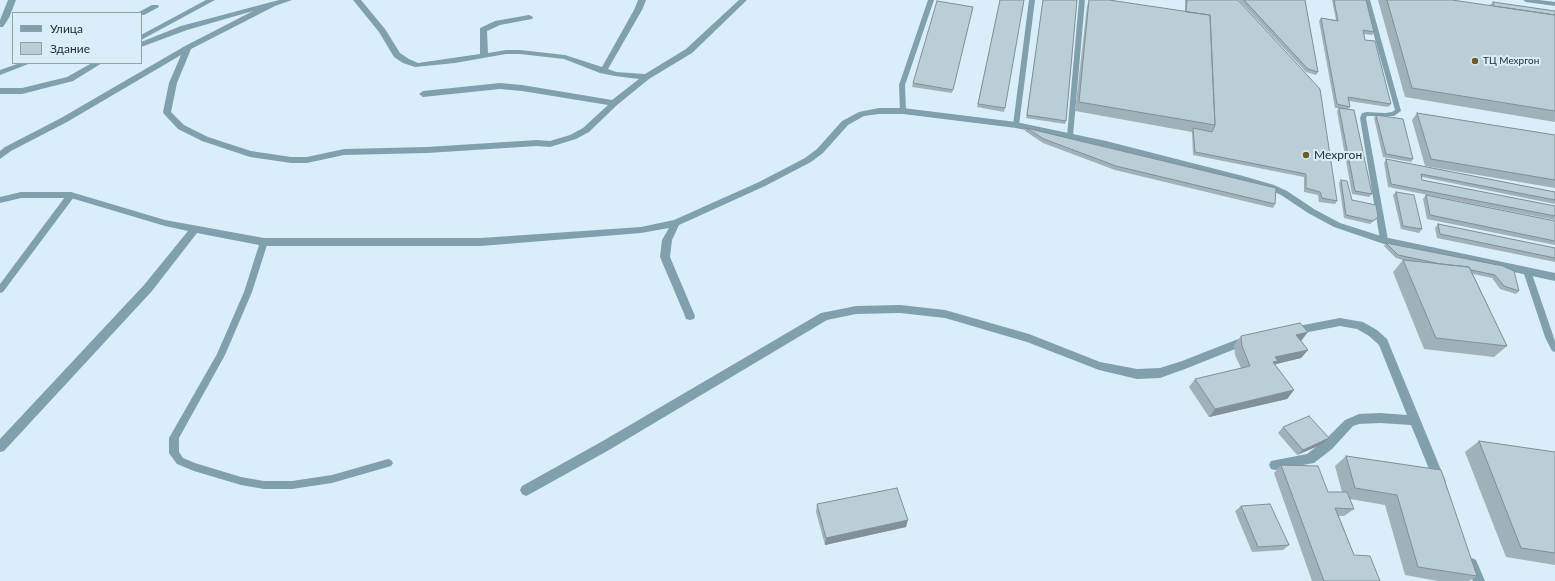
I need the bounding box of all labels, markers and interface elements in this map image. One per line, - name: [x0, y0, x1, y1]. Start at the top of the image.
- legend: [12, 12, 142, 64]
- text: Улица: [50, 21, 83, 36]
- text: Здание: [50, 41, 90, 56]
- place label: ТЦ Мехргон: [1483, 55, 1539, 67]
- marker: ТЦ Мехргон: [1470, 56, 1480, 66]
- place label: Мехргон: [1314, 148, 1362, 162]
- marker: Мехргон: [1301, 150, 1311, 160]

